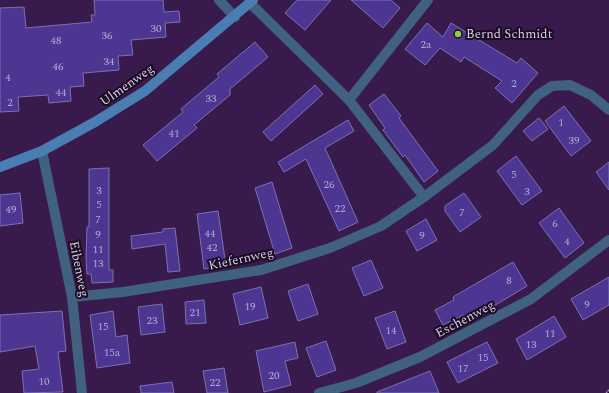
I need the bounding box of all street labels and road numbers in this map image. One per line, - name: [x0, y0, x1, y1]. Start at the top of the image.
- street label: Ulmenweg: [96, 59, 158, 111]
- street label: Eibenweg: [64, 239, 94, 299]
- street label: Kiefernweg: [207, 242, 275, 276]
- street label: Eschenweg: [432, 295, 498, 343]

